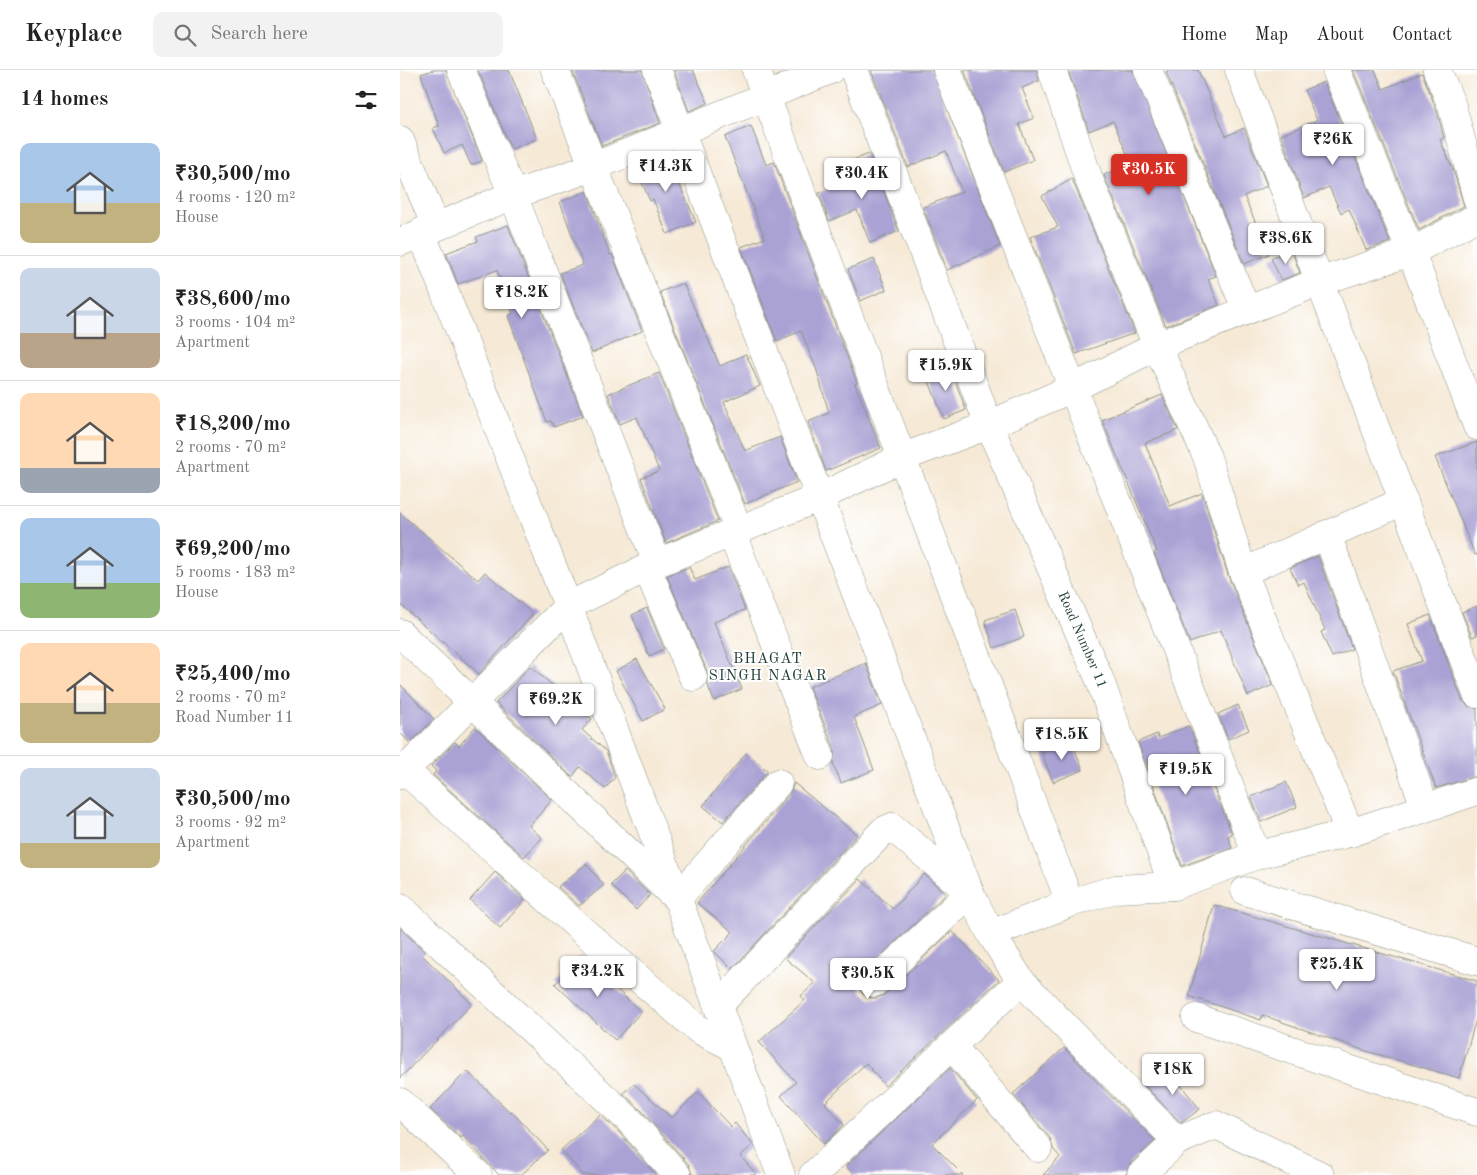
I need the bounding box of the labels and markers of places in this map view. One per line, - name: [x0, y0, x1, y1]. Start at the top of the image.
- pin: ₹26K: [1303, 124, 1363, 166]
- pin: ₹14.3K: [625, 150, 707, 193]
- pin: ₹30.5K: [1108, 154, 1190, 196]
- pin: ₹30.4K: [821, 158, 903, 200]
- pin: ₹38.6K: [1245, 222, 1327, 265]
- pin: ₹18.2K: [481, 276, 563, 319]
- pin: ₹15.9K: [905, 350, 987, 392]
- pin: ₹69.2K: [515, 684, 597, 726]
- pin: ₹18.5K: [1021, 718, 1103, 761]
- pin: ₹19.5K: [1145, 754, 1227, 796]
- pin: ₹25.4K: [1296, 948, 1378, 991]
- pin: ₹34.2K: [557, 956, 639, 998]
- pin: ₹30.5K: [827, 958, 909, 1000]
- pin: ₹18K: [1143, 1054, 1203, 1096]

